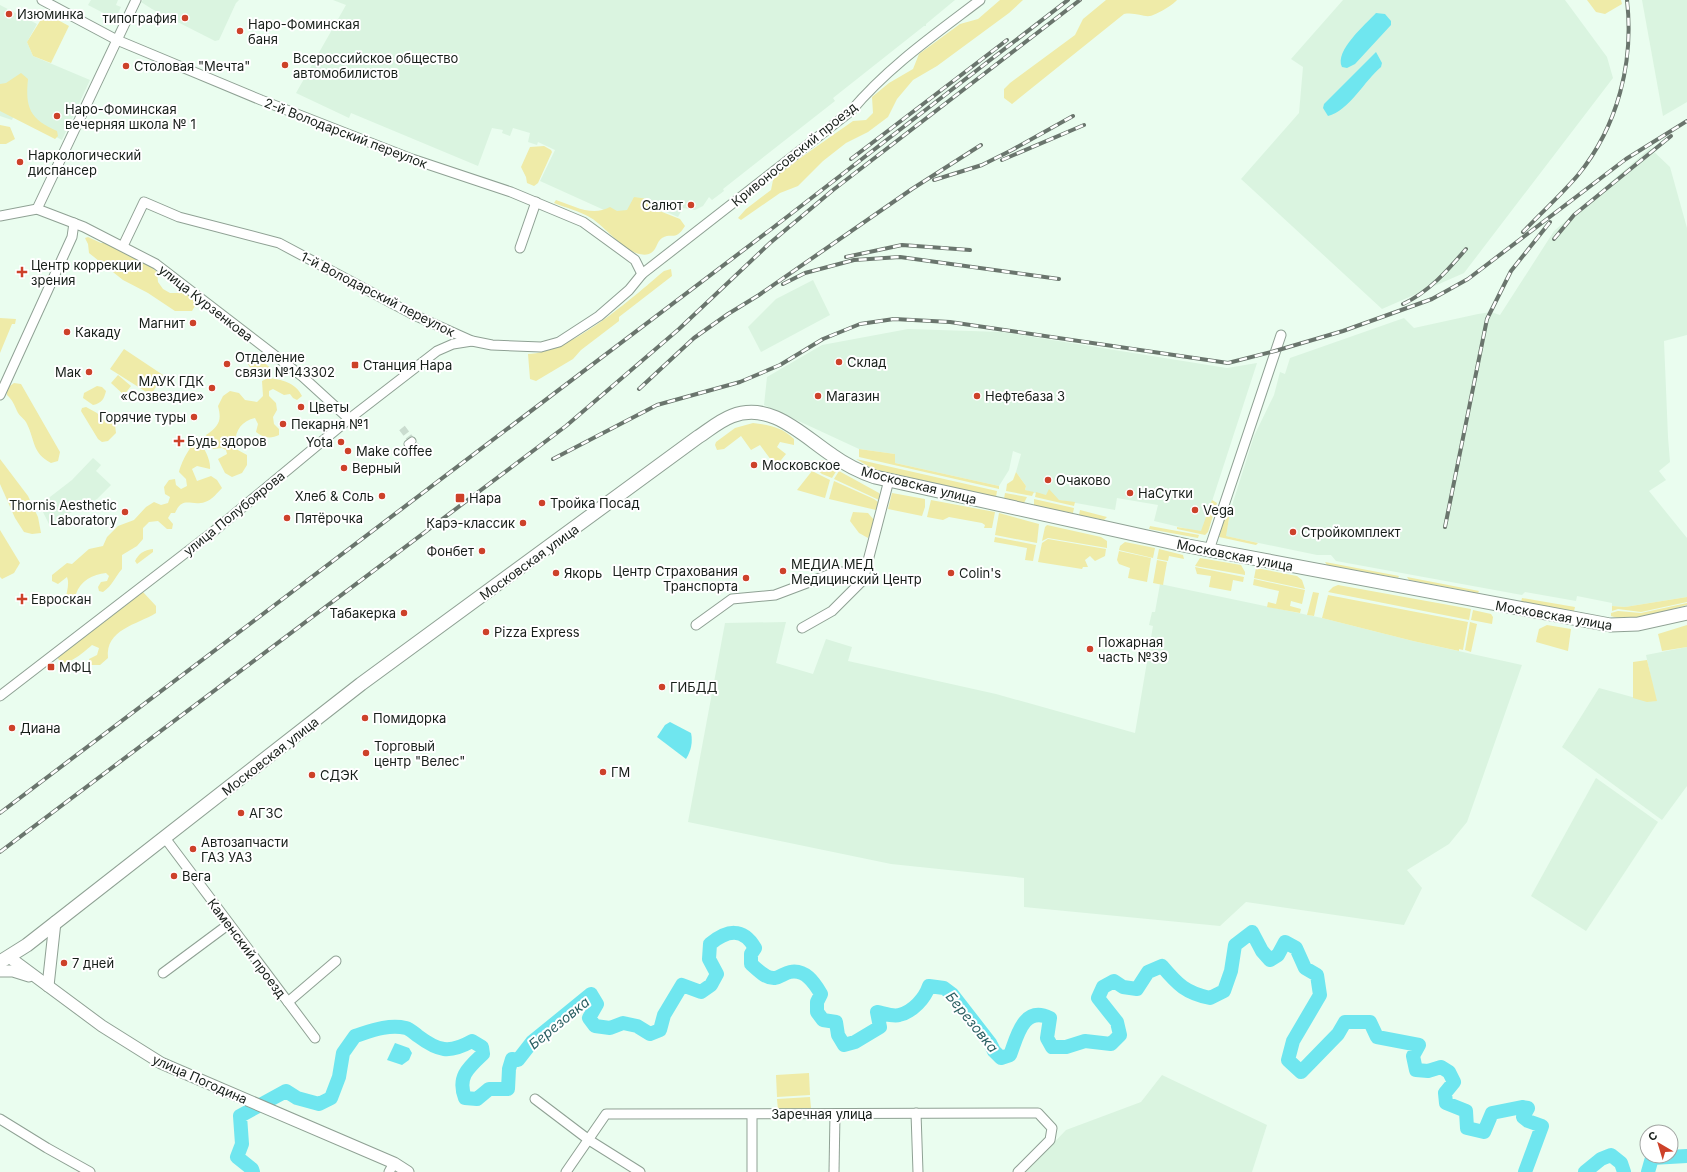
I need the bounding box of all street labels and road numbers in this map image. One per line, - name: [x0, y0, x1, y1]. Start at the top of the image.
- street label: 2-й Володарский переулок: [262, 94, 430, 172]
- street label: Кривоносовский проезд: [728, 98, 860, 210]
- street label: 1-й Володарский переулок: [298, 248, 458, 340]
- street label: улица Курзенкова: [156, 261, 256, 345]
- street label: Московская улица: [860, 463, 978, 507]
- street label: улица Полубоярова: [180, 467, 288, 559]
- street label: Московская улица: [476, 521, 582, 603]
- street label: Московская улица: [1175, 536, 1295, 574]
- street label: Московская улица: [1494, 597, 1614, 633]
- street label: Московская улица: [218, 713, 322, 799]
- street label: Каменский проезд: [204, 895, 290, 1001]
- street label: улица Погодина: [150, 1051, 250, 1107]
- street label: Заречная улица: [771, 1106, 873, 1122]

